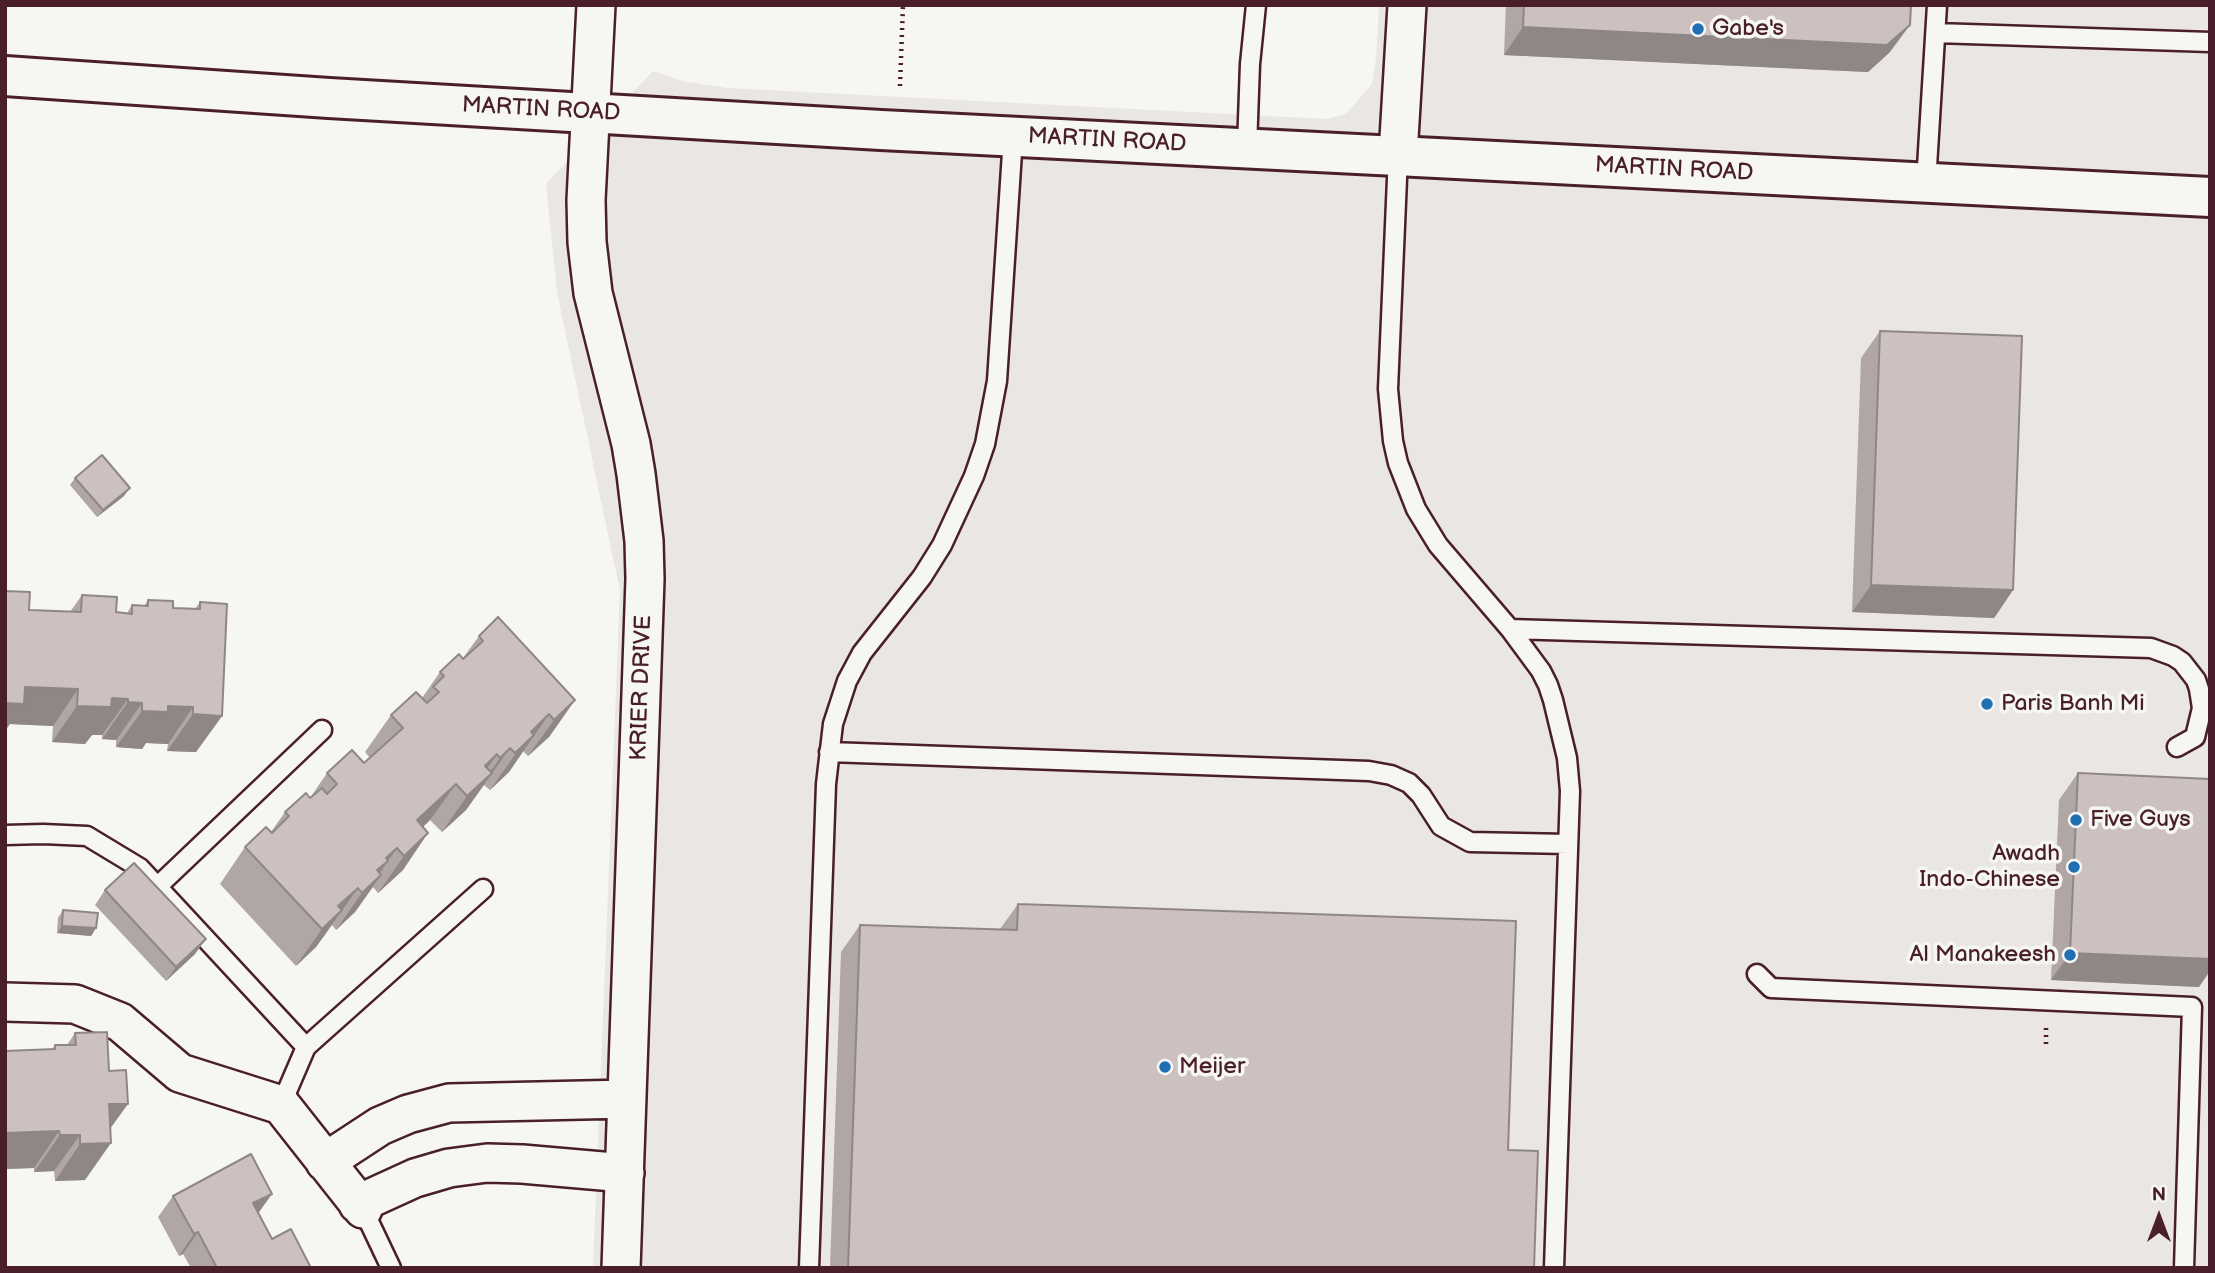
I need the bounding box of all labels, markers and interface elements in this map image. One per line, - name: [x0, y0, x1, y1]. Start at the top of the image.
- place label: Gabe's: [1712, 15, 1784, 43]
- marker: Gabe's: [1690, 21, 1706, 37]
- street label: MARTIN ROAD: [461, 92, 621, 128]
- street label: MARTIN ROAD: [1027, 123, 1187, 159]
- street label: MARTIN ROAD: [1594, 152, 1754, 188]
- street label: KRIER DRIVE: [626, 615, 658, 761]
- place label: Paris Banh Mi: [2001, 690, 2145, 718]
- marker: Paris Banh Mi: [1979, 696, 1995, 712]
- place label: Five Guys: [2090, 806, 2191, 834]
- marker: Five Guys: [2068, 812, 2084, 828]
- place label: Awadh Indo-Chinese: [1919, 840, 2060, 894]
- marker: Awadh Indo-Chinese: [2066, 859, 2082, 875]
- place label: Al Manakeesh: [1909, 941, 2056, 969]
- marker: Al Manakeesh: [2062, 947, 2078, 963]
- place label: Meijer: [1179, 1053, 1245, 1081]
- marker: Meijer: [1157, 1059, 1173, 1075]
- north arrow: [2124, 1182, 2194, 1252]
- text: N: [2152, 1184, 2166, 1207]

